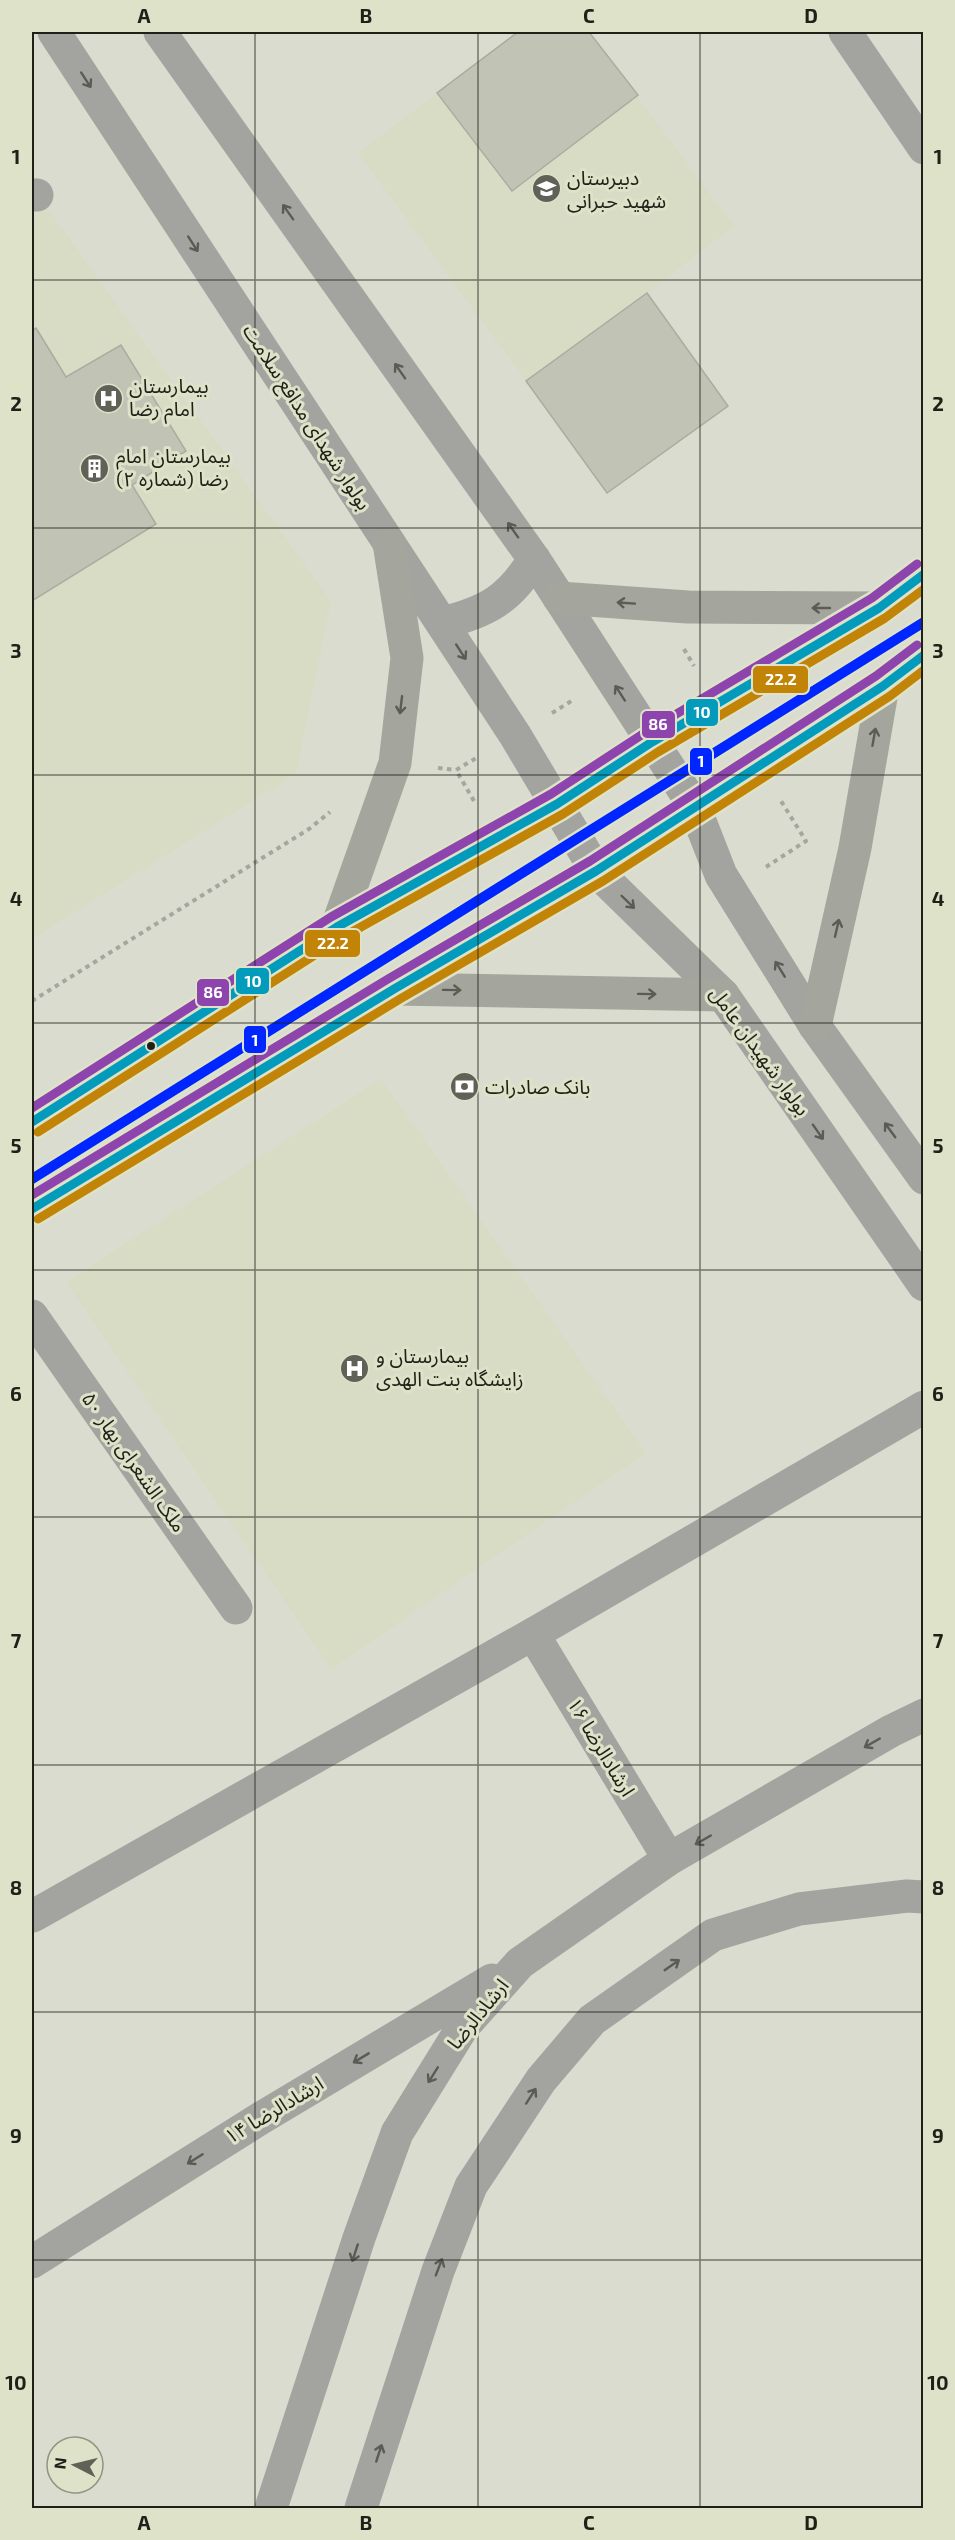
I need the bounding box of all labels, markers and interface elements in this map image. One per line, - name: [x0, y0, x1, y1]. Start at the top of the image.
- text: A: [137, 3, 151, 27]
- text: B: [360, 3, 372, 27]
- text: C: [583, 3, 595, 27]
- text: D: [804, 3, 818, 27]
- one-way arrow: [80, 72, 92, 88]
- text: 1: [12, 144, 20, 168]
- text: 1: [934, 144, 942, 168]
- place label: دبیرستان شهید حبرانی: [567, 165, 666, 213]
- school or university icon: دبیرستان شهید حبرانی: [530, 173, 562, 205]
- one-way arrow: [281, 204, 294, 220]
- one-way arrow: [187, 235, 199, 251]
- street label: بولوار شهدای مدافع سلامت: [235, 319, 377, 516]
- one-way arrow: [394, 363, 406, 380]
- place label: بیمارستان امام رضا: [129, 373, 209, 424]
- hospital icon: بیمارستان امام رضا: [92, 382, 124, 414]
- text: 2: [10, 391, 22, 415]
- text: 2: [932, 391, 944, 415]
- place label: بیمارستان امام رضا (شماره ۲): [116, 443, 231, 491]
- building icon: بیمارستان امام رضا (شماره ۲): [79, 452, 111, 484]
- one-way arrow: [507, 522, 519, 539]
- one-way arrow: [616, 597, 636, 608]
- one-way arrow: [811, 602, 831, 613]
- text: 3: [10, 638, 22, 662]
- text: 3: [932, 638, 944, 662]
- one-way arrow: [456, 643, 468, 660]
- line badge: 22.2: [752, 665, 809, 694]
- text: 22.2: [765, 669, 797, 688]
- one-way arrow: [614, 685, 626, 702]
- one-way arrow: [395, 694, 406, 714]
- line badge: 10: [685, 698, 719, 727]
- text: 10: [693, 702, 711, 721]
- line badge: 86: [641, 710, 676, 739]
- text: 86: [648, 714, 668, 733]
- one-way arrow: [869, 727, 880, 747]
- line badge: 1: [689, 747, 713, 776]
- text: 1: [698, 751, 704, 770]
- text: 4: [10, 886, 23, 910]
- text: 4: [932, 886, 945, 910]
- one-way arrow: [620, 895, 635, 909]
- one-way arrow: [832, 919, 844, 938]
- line badge: 22.2: [304, 929, 361, 958]
- text: 22.2: [317, 933, 349, 952]
- one-way arrow: [773, 961, 785, 978]
- line badge: 10: [235, 967, 270, 995]
- text: 10: [244, 971, 262, 990]
- line badge: 86: [196, 978, 230, 1007]
- street label: بولوار شهیدان عامل: [705, 981, 816, 1120]
- text: 86: [203, 982, 223, 1001]
- one-way arrow: [442, 984, 462, 996]
- one-way arrow: [637, 988, 657, 1000]
- line badge: 1: [243, 1025, 267, 1054]
- text: 1: [252, 1030, 258, 1049]
- unlabelled marker: [145, 1040, 157, 1052]
- bank icon: بانک صادرات: [448, 1071, 480, 1103]
- place label: بانک صادرات: [485, 1074, 590, 1099]
- one-way arrow: [883, 1123, 896, 1139]
- one-way arrow: [812, 1124, 824, 1140]
- text: 5: [10, 1133, 22, 1157]
- text: 5: [932, 1133, 944, 1157]
- place label: بیمارستان و زایشگاه بنت الهدی: [376, 1343, 524, 1391]
- hospital icon: بیمارستان و زایشگاه بنت الهدی: [339, 1352, 371, 1384]
- text: 6: [10, 1381, 22, 1405]
- text: 6: [932, 1381, 944, 1405]
- street label: ملک الشعرای بهار ۵۰: [77, 1387, 192, 1537]
- text: 7: [11, 1628, 22, 1652]
- text: 7: [933, 1628, 944, 1652]
- street label: ارشادالرضا ۱۶: [562, 1693, 641, 1801]
- one-way arrow: [864, 1737, 881, 1749]
- one-way arrow: [695, 1834, 712, 1846]
- text: 8: [10, 1875, 22, 1899]
- text: 8: [932, 1875, 944, 1899]
- one-way arrow: [663, 1959, 679, 1971]
- street label: ارشادالرضا: [442, 1973, 514, 2054]
- one-way arrow: [353, 2052, 370, 2064]
- one-way arrow: [426, 2066, 438, 2083]
- street label: ارشادالرضا ۱۴: [220, 2070, 328, 2149]
- one-way arrow: [524, 2088, 537, 2105]
- text: 9: [10, 2123, 22, 2147]
- text: 9: [932, 2123, 944, 2147]
- one-way arrow: [187, 2154, 204, 2166]
- one-way arrow: [348, 2243, 359, 2262]
- one-way arrow: [434, 2259, 445, 2277]
- text: 10: [5, 2370, 27, 2394]
- text: 10: [927, 2370, 949, 2394]
- north arrow: [45, 2435, 105, 2495]
- one-way arrow: [374, 2444, 385, 2463]
- text: N: [49, 2456, 70, 2470]
- text: A: [137, 2510, 151, 2534]
- text: B: [360, 2510, 372, 2534]
- text: C: [583, 2510, 595, 2534]
- text: D: [804, 2510, 818, 2534]

